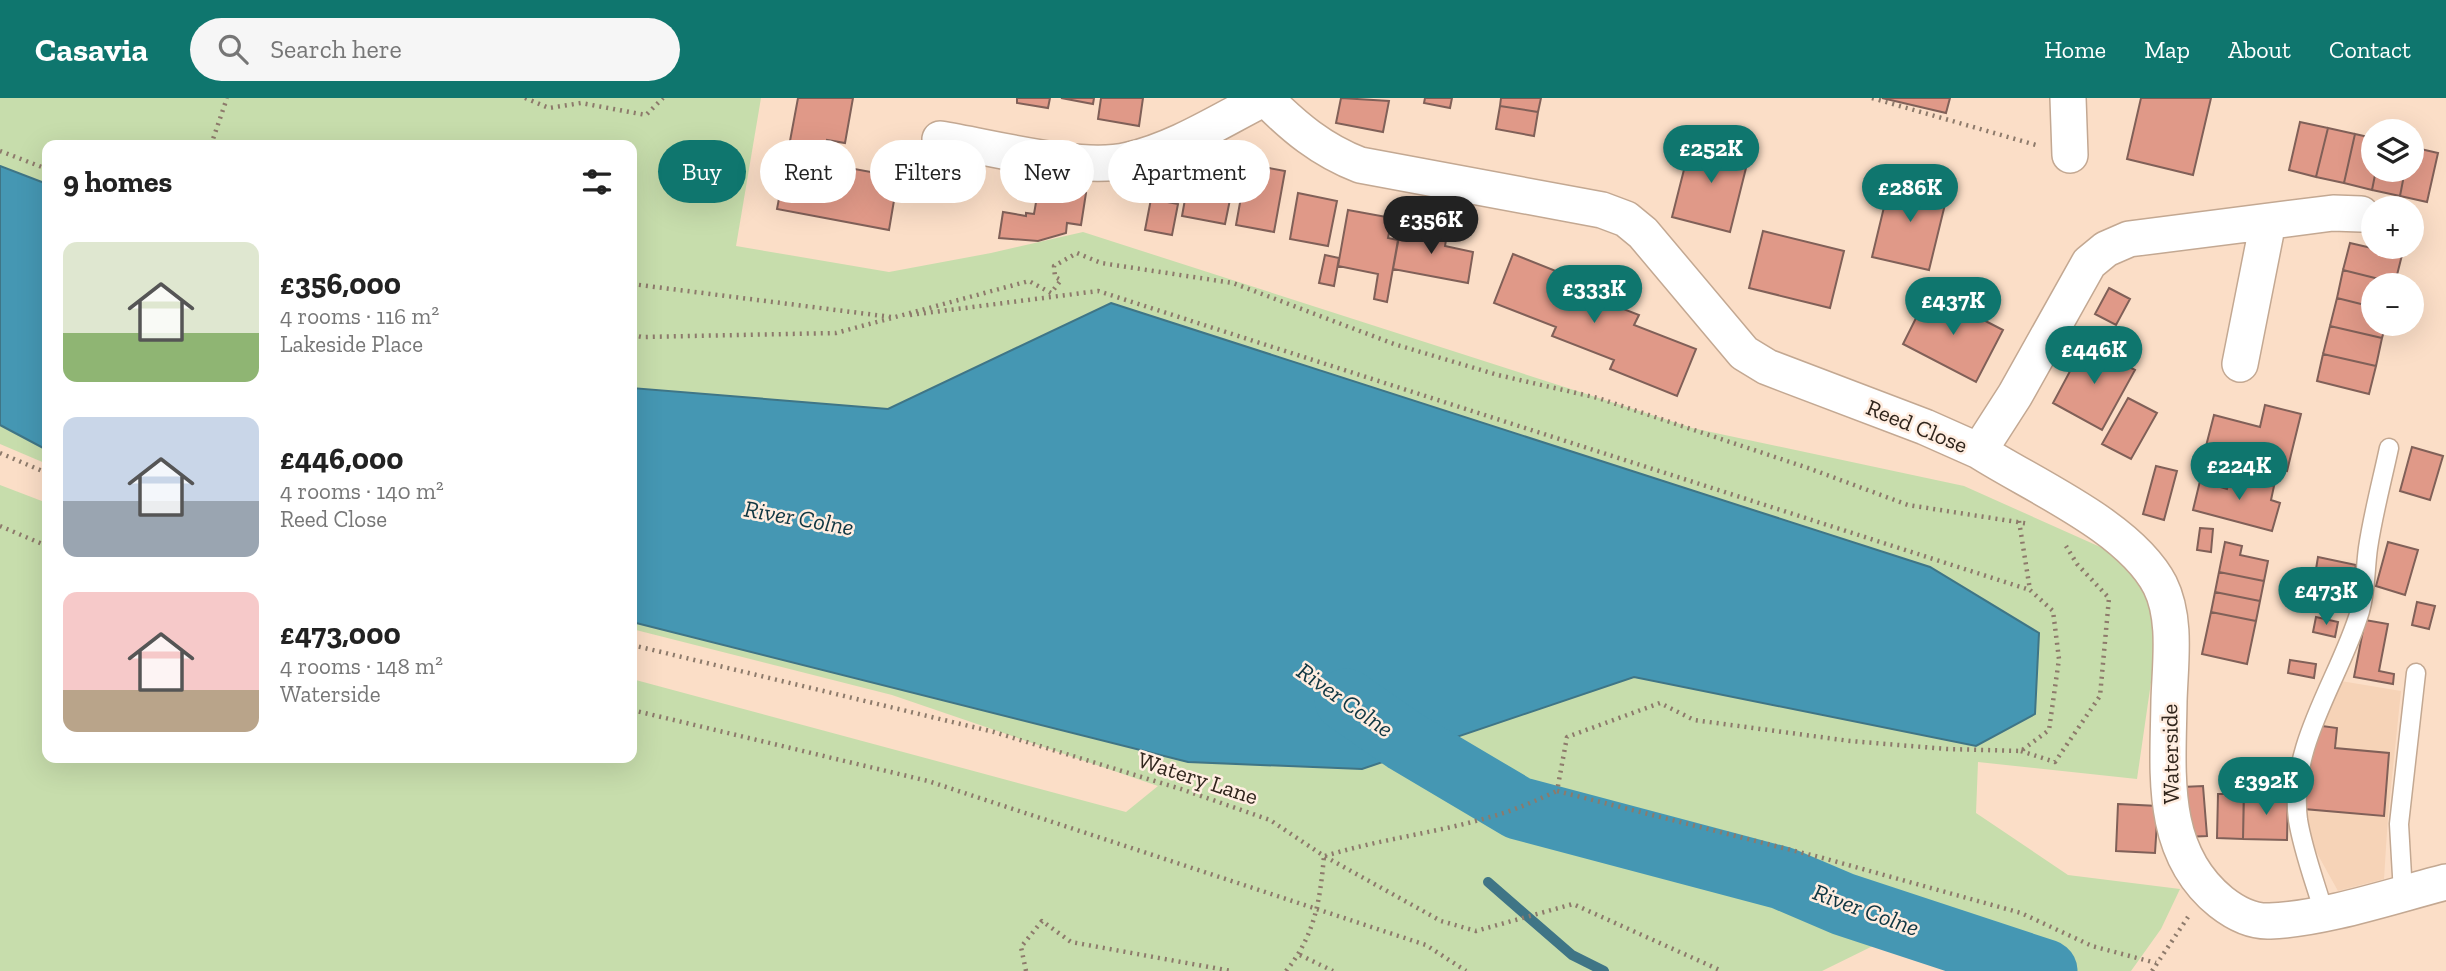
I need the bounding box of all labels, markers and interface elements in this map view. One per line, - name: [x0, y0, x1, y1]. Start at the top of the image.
- search box: [190, 18, 680, 81]
- text: Casavia: [35, 30, 148, 69]
- icon: search: [214, 30, 252, 68]
- text: Search here: [270, 33, 402, 65]
- text: Home: [2044, 35, 2106, 64]
- text: Map: [2144, 35, 2190, 64]
- text: About: [2228, 35, 2291, 64]
- text: Contact: [2329, 35, 2411, 64]
- map controls: [2361, 119, 2424, 336]
- button: layers: [2361, 119, 2424, 182]
- pin: £252K: [1662, 126, 1760, 185]
- text: £252K: [1679, 134, 1743, 162]
- chip: Buy: [658, 140, 746, 203]
- chip: Rent: [760, 140, 856, 203]
- chip: Filters: [870, 140, 986, 203]
- chip: New: [1000, 140, 1094, 203]
- chip: Apartment: [1108, 140, 1270, 203]
- icon: filters: [578, 163, 616, 201]
- text: 9 homes: [63, 164, 172, 200]
- pin: £286K: [1861, 164, 1959, 224]
- text: £286K: [1878, 173, 1942, 201]
- button: +: [2361, 196, 2424, 259]
- pin: £356K: [1382, 197, 1480, 256]
- text: £356K: [1399, 205, 1463, 233]
- text: £356,000: [280, 266, 401, 302]
- pin: £333K: [1545, 266, 1643, 325]
- icon: home: [119, 270, 203, 354]
- button: −: [2361, 273, 2424, 336]
- text: £333K: [1562, 274, 1626, 302]
- pin: £437K: [1904, 278, 2002, 337]
- text: £437K: [1921, 286, 1985, 314]
- text: 4 rooms · 116 m²: [280, 302, 439, 330]
- pin: £446K: [2045, 327, 2143, 386]
- text: Lakeside Place: [280, 330, 423, 358]
- text: £446K: [2061, 335, 2127, 363]
- street label: Reed Close: [1862, 393, 1972, 459]
- text: £446,000: [280, 441, 404, 477]
- pin: £224K: [2190, 442, 2288, 502]
- icon: home: [119, 445, 203, 529]
- text: £224K: [2207, 451, 2271, 479]
- text: 4 rooms · 140 m²: [280, 477, 444, 505]
- water label: River Colne: [742, 494, 856, 541]
- text: Reed Close: [280, 505, 387, 533]
- pin: £473K: [2277, 568, 2375, 627]
- text: £473K: [2294, 576, 2358, 604]
- text: £473,000: [280, 616, 401, 652]
- icon: home: [119, 620, 203, 704]
- text: 4 rooms · 148 m²: [280, 652, 443, 680]
- water label: River Colne: [1292, 656, 1399, 743]
- text: Waterside: [280, 680, 381, 708]
- street label: Waterside: [2155, 703, 2185, 805]
- street label: Watery Lane: [1134, 745, 1262, 811]
- pin: £392K: [2217, 758, 2315, 817]
- text: £392K: [2234, 766, 2298, 794]
- water label: River Colne: [1809, 877, 1923, 942]

